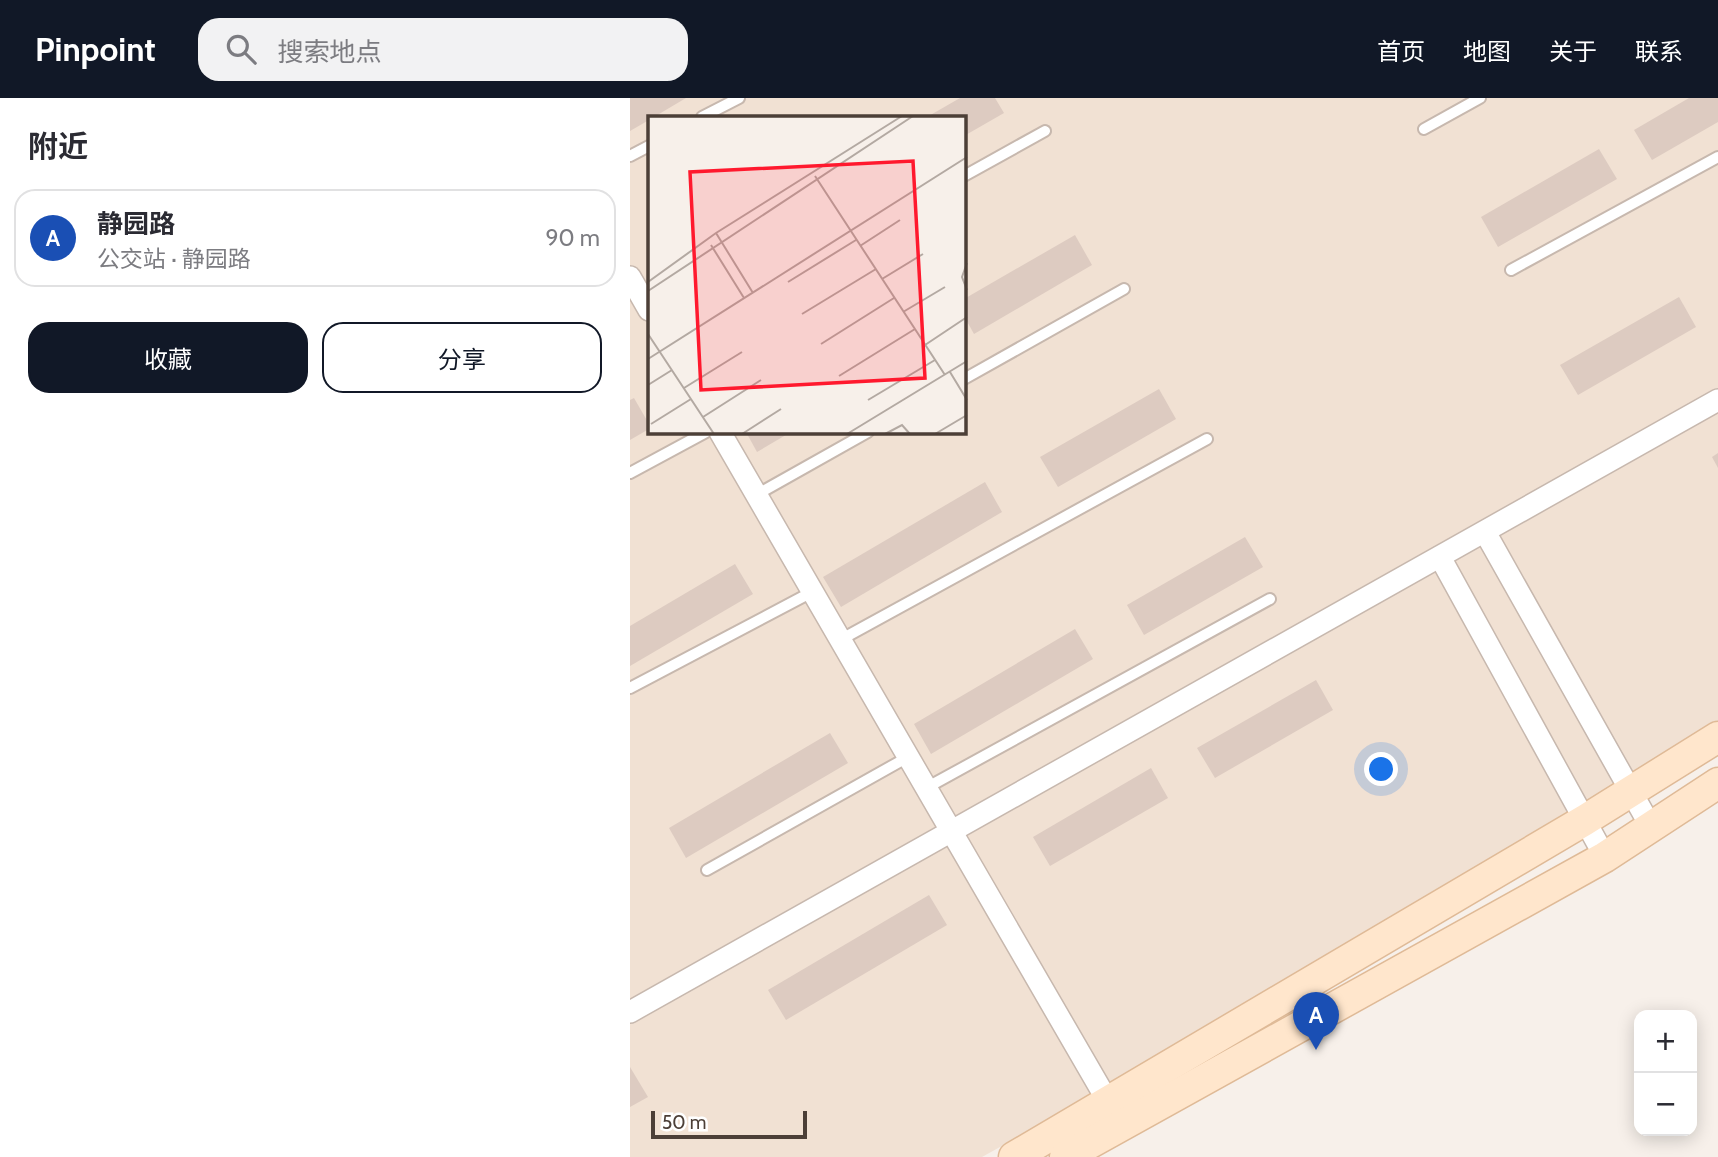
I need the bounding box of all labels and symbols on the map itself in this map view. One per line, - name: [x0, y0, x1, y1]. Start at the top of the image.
- inset map: [648, 116, 966, 434]
- your location: [1364, 752, 1398, 786]
- pin: A: [1293, 992, 1339, 1050]
- scale bar: [651, 1108, 807, 1140]

